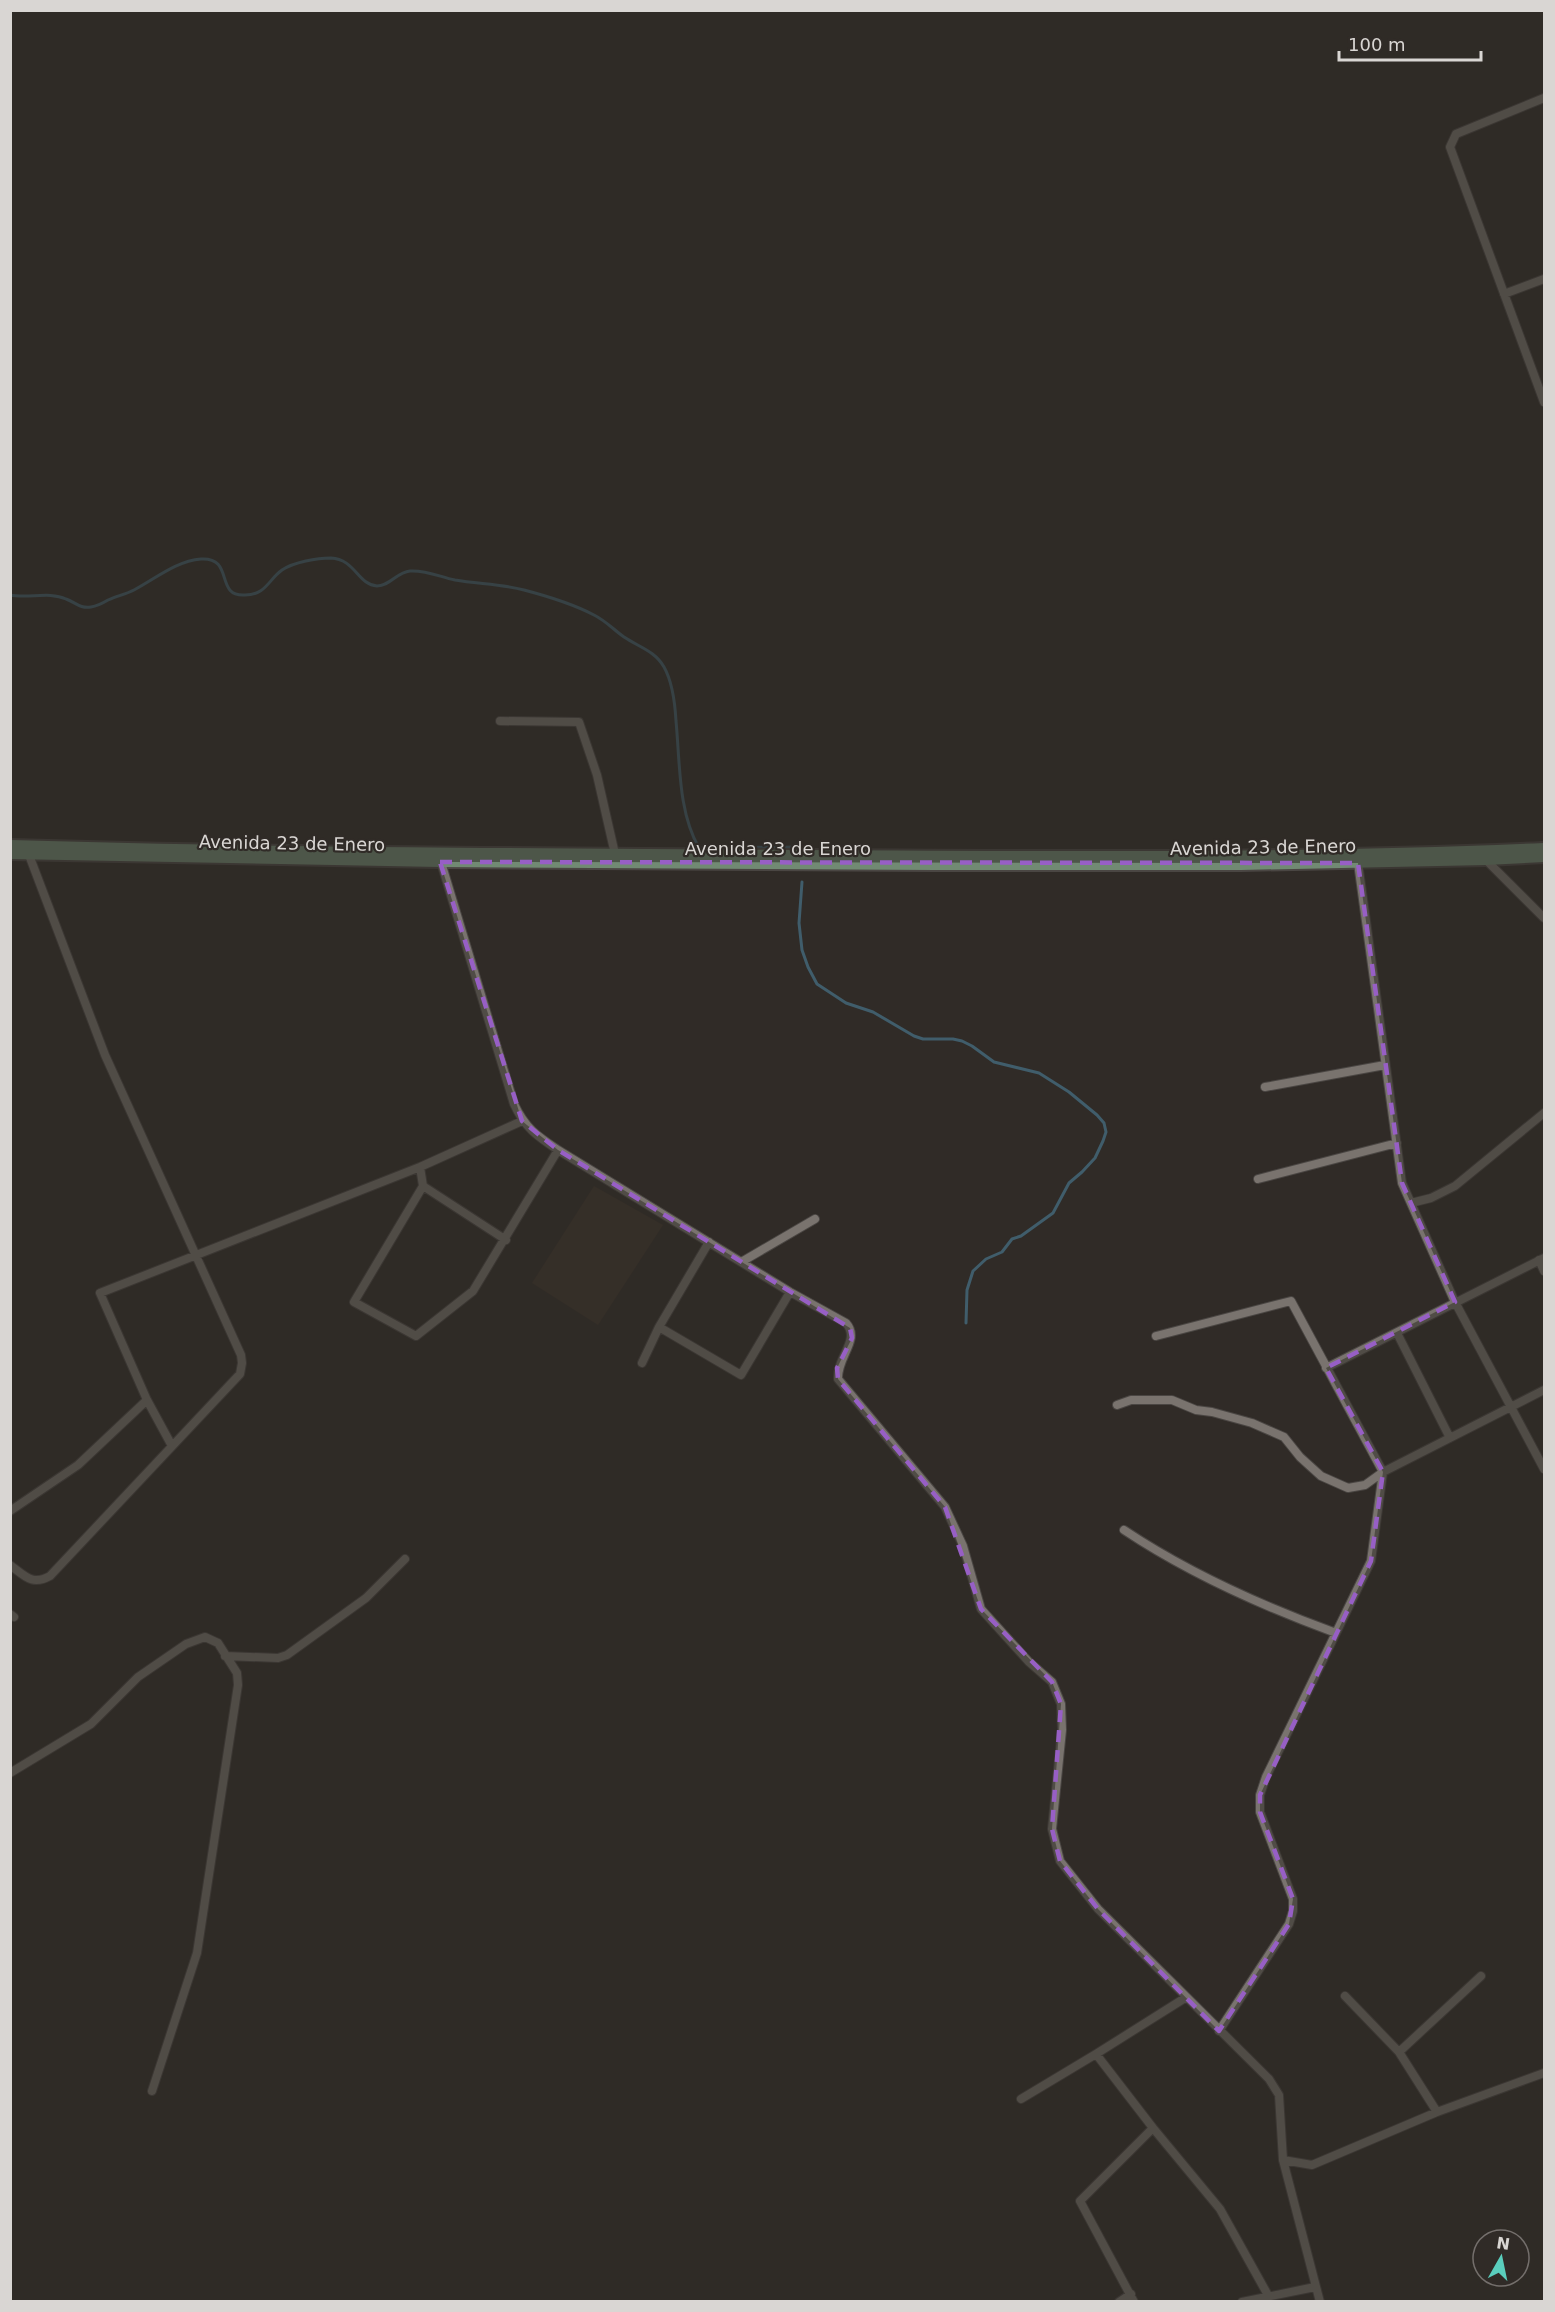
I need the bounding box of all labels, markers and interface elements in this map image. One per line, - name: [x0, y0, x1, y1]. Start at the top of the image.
- scale bar: [1339, 24, 1482, 62]
- text: 100 m: [1348, 34, 1406, 55]
- street label: Avenida 23 de Enero: [199, 831, 385, 855]
- street label: Avenida 23 de Enero: [1170, 835, 1356, 859]
- street label: Avenida 23 de Enero: [685, 838, 871, 859]
- north arrow: [1471, 2228, 1531, 2288]
- text: N: [1495, 2233, 1511, 2254]

